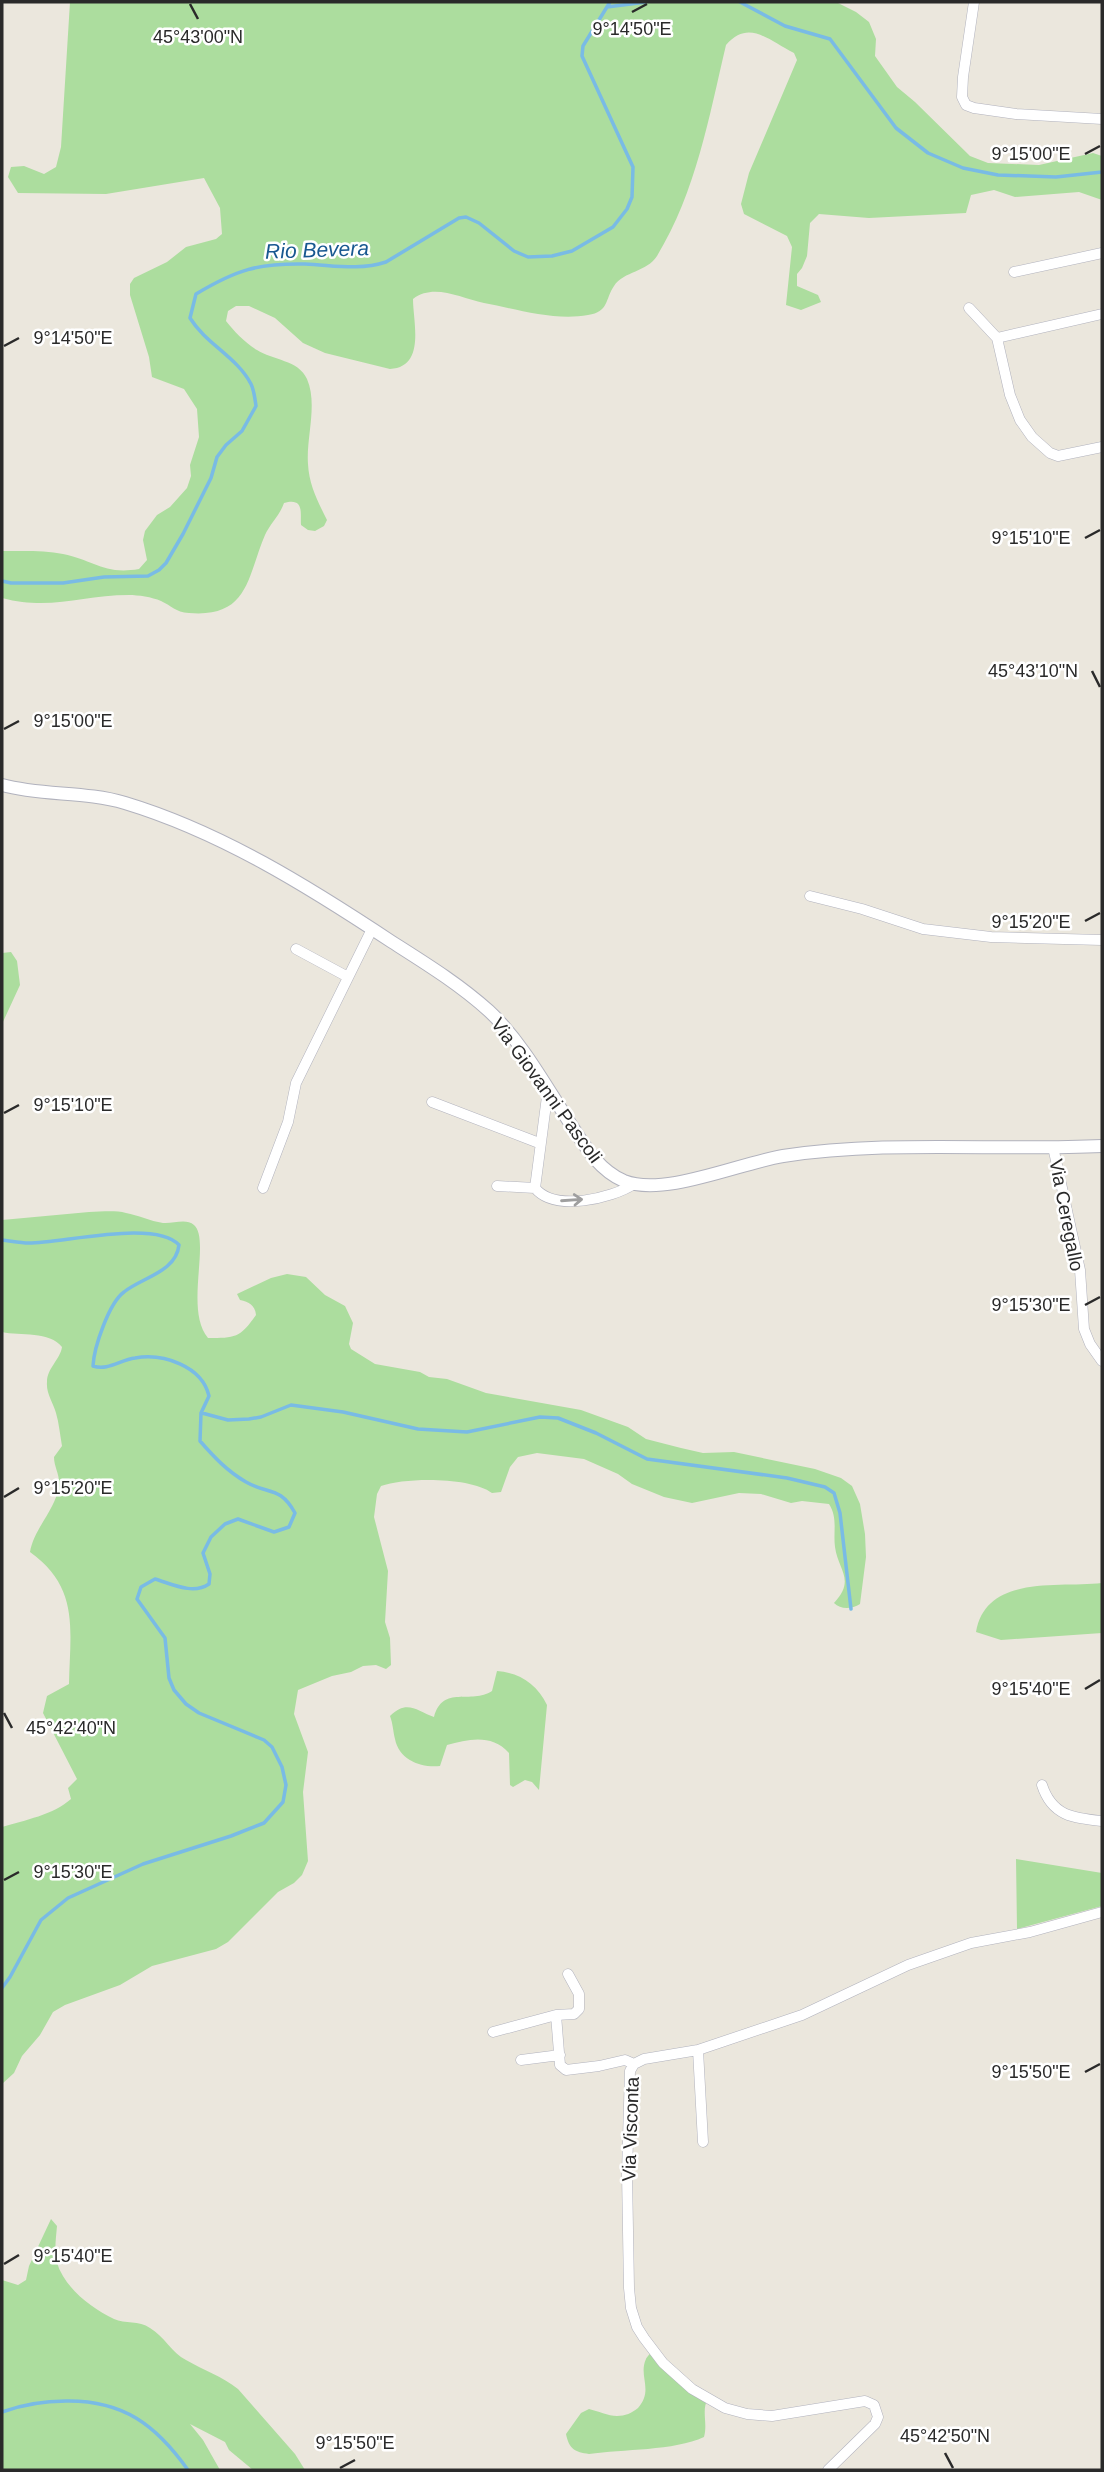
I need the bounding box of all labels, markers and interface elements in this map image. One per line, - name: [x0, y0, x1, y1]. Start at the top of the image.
- text: 9°14'50"E: [592, 19, 672, 39]
- text: 45°43'00"N: [153, 27, 243, 47]
- text: 9°15'00"E: [991, 144, 1071, 164]
- water label: Rio Bevera: [265, 236, 369, 263]
- text: 9°14'50"E: [33, 328, 113, 348]
- text: 9°15'10"E: [991, 528, 1071, 548]
- text: 45°43'10"N: [988, 661, 1078, 681]
- text: 9°15'00"E: [33, 711, 113, 731]
- text: 9°15'20"E: [991, 912, 1071, 932]
- street label: Via Giovanni Pascoli: [487, 1014, 606, 1167]
- text: 9°15'10"E: [33, 1095, 113, 1115]
- street label: Via Ceregallo: [1045, 1157, 1088, 1273]
- one-way arrow: [560, 1194, 583, 1207]
- text: 9°15'30"E: [991, 1295, 1071, 1315]
- text: 9°15'20"E: [33, 1478, 113, 1498]
- text: 9°15'40"E: [991, 1679, 1071, 1699]
- text: 45°42'40"N: [26, 1718, 116, 1738]
- text: 9°15'30"E: [33, 1862, 113, 1882]
- text: 9°15'50"E: [991, 2062, 1071, 2082]
- street label: Via Visconta: [618, 2076, 643, 2182]
- text: 9°15'40"E: [33, 2246, 113, 2266]
- text: 45°42'50"N: [900, 2426, 990, 2446]
- text: 9°15'50"E: [315, 2433, 395, 2453]

